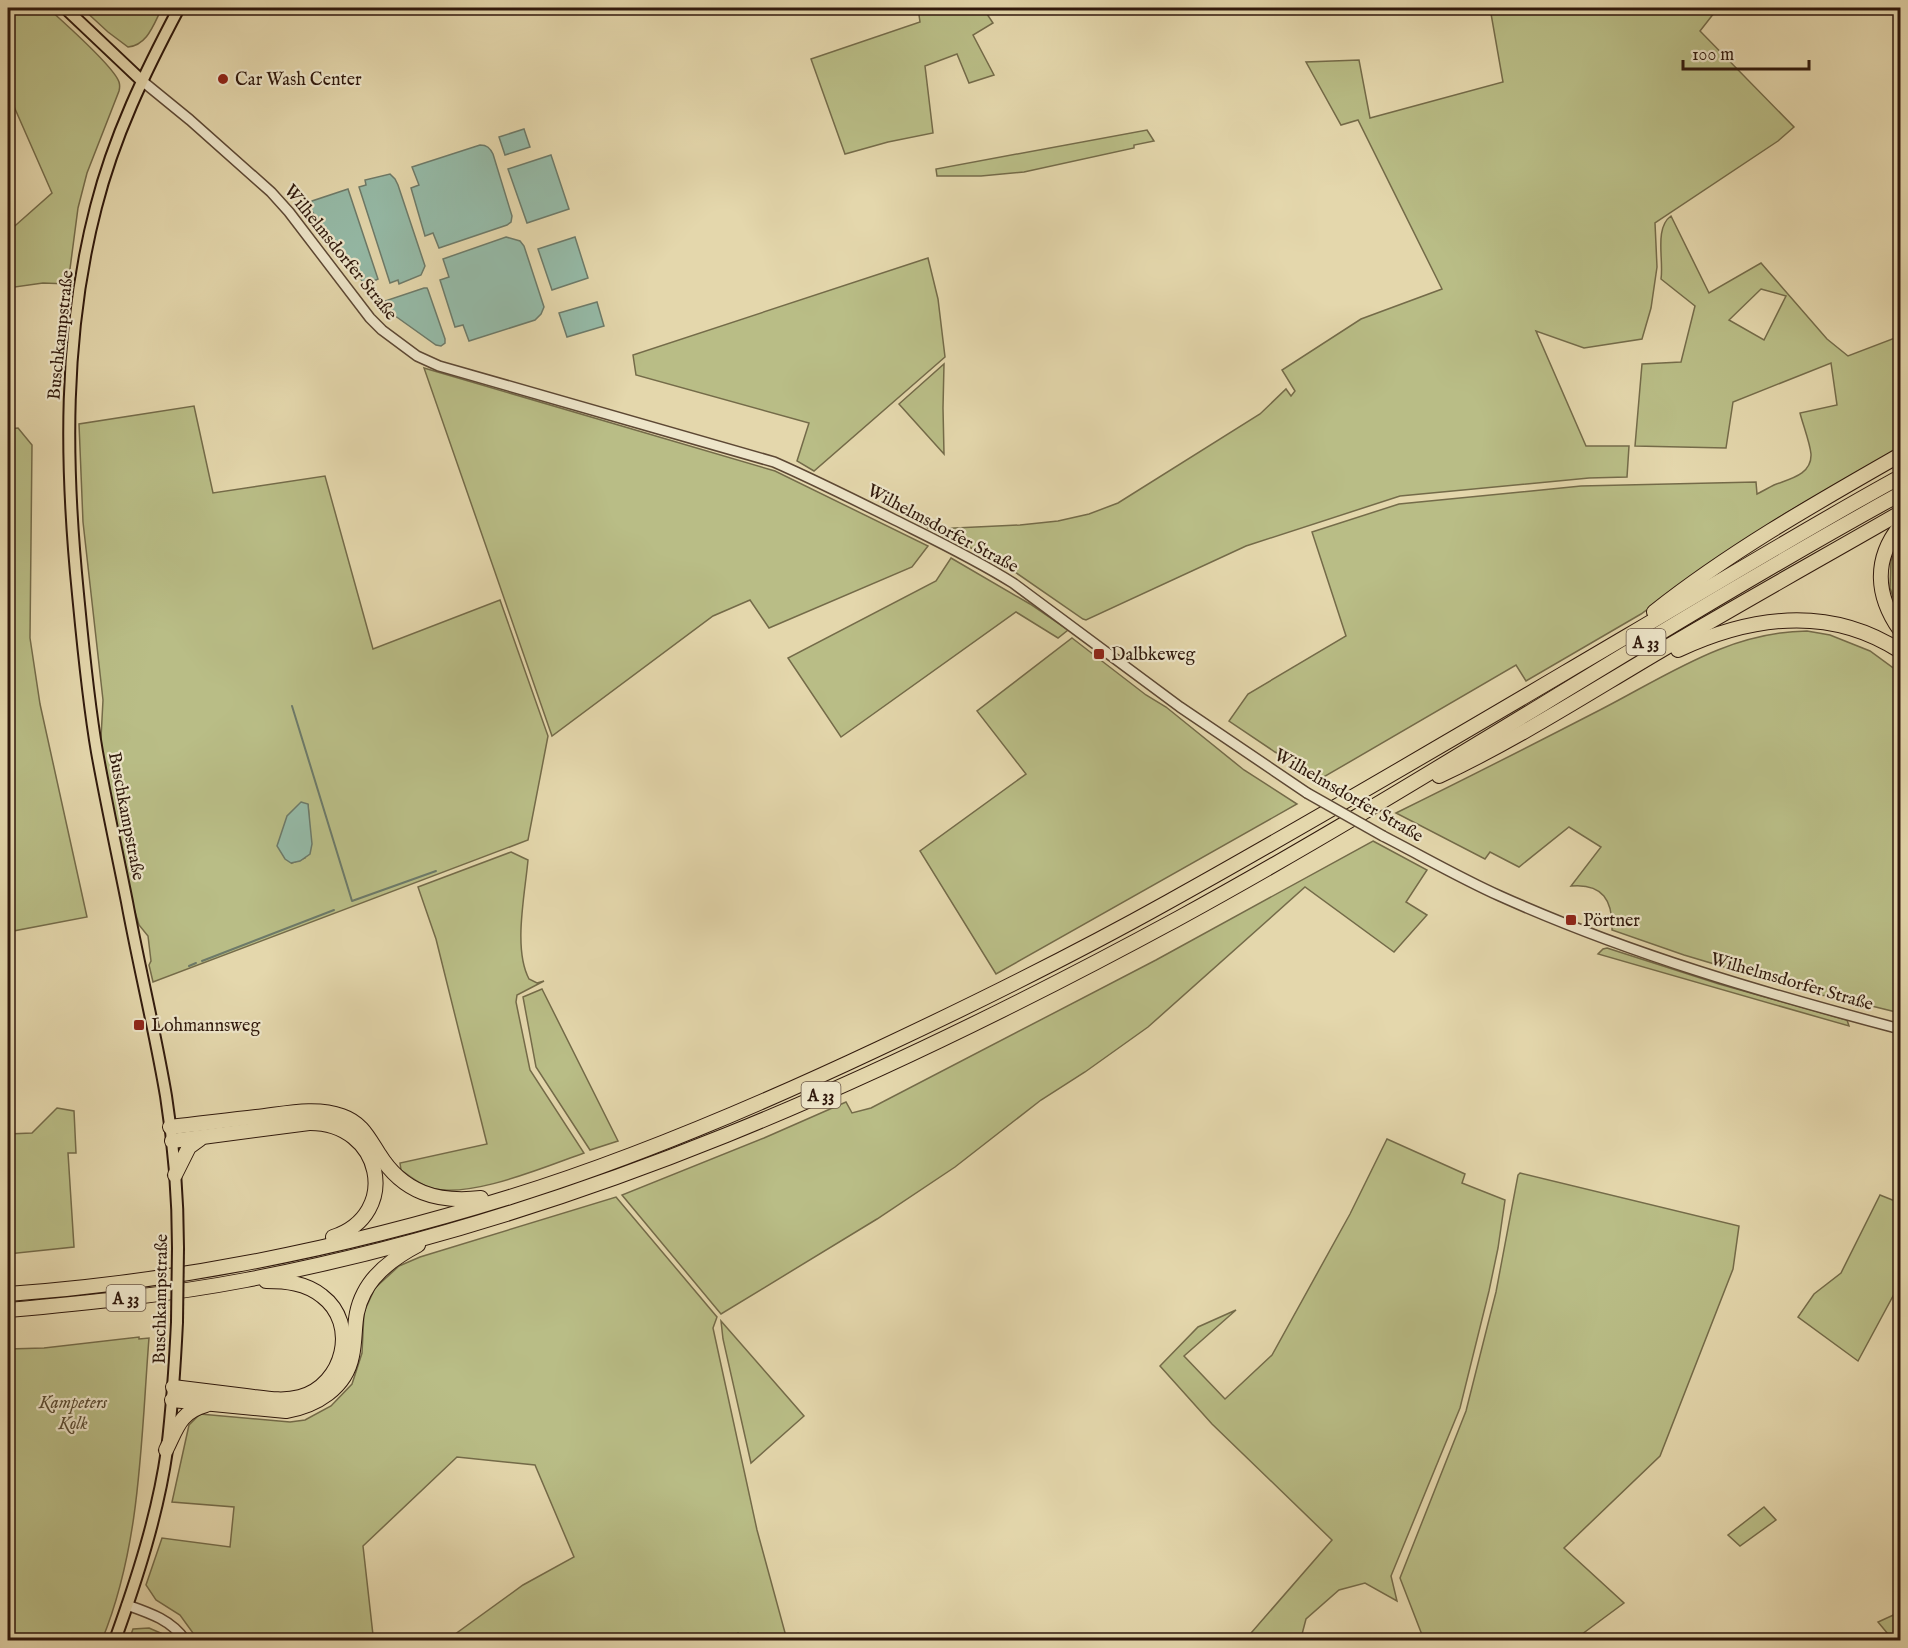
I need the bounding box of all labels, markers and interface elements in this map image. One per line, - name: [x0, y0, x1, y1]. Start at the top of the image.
- scale bar: [1683, 33, 1809, 71]
- text: 100 m: [1692, 44, 1734, 67]
- place label: Car Wash Center: [235, 69, 362, 92]
- marker: Car Wash Center: [216, 72, 230, 86]
- street label: Wilhelmsdorfer Straße: [278, 180, 402, 326]
- street label: Buschkampstraße: [43, 269, 80, 401]
- street label: Wilhelmsdorfer Straße: [863, 480, 1022, 579]
- road number: A 33: [1626, 629, 1666, 655]
- place label: Dalbkeweg: [1111, 644, 1195, 667]
- marker: Dalbkeweg: [1092, 647, 1106, 661]
- street label: Wilhelmsdorfer Straße: [1270, 744, 1427, 848]
- street label: Buschkampstraße: [102, 750, 149, 882]
- place label: Pörtner: [1583, 910, 1640, 933]
- marker: Pörtner: [1564, 913, 1578, 927]
- street label: Wilhelmsdorfer Straße: [1708, 948, 1876, 1017]
- place label: Lohmannsweg: [151, 1015, 260, 1038]
- marker: Lohmannsweg: [132, 1018, 146, 1032]
- road number: A 33: [802, 1082, 840, 1108]
- street label: Buschkampstraße: [149, 1234, 174, 1364]
- road number: A 33: [106, 1285, 146, 1311]
- park label: Kampeters Kolk: [38, 1392, 108, 1436]

